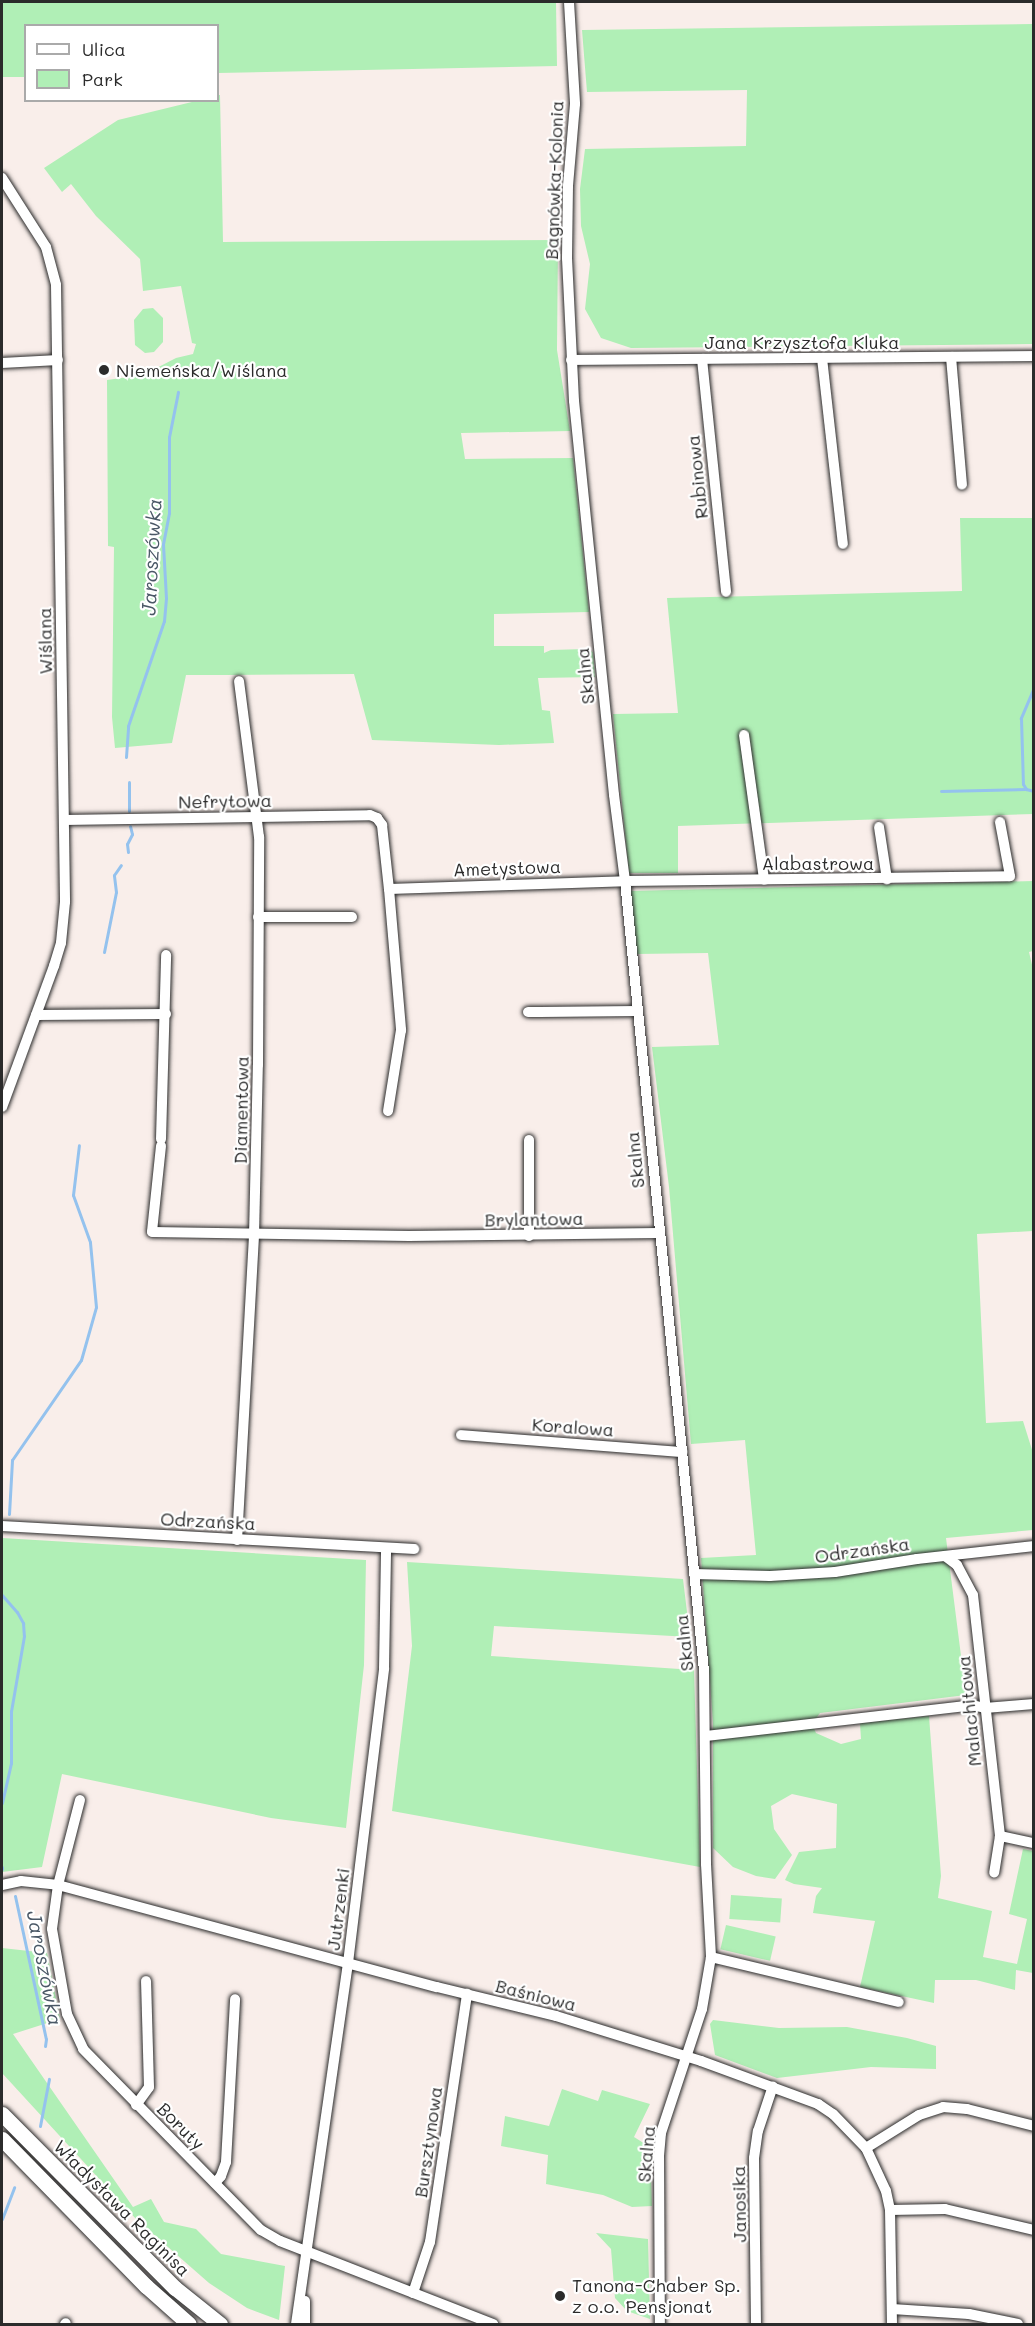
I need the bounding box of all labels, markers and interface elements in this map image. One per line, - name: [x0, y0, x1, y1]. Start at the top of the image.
- legend: [24, 24, 219, 102]
- text: Ulica: [82, 37, 126, 61]
- text: Park: [82, 67, 123, 91]
- street label: Bagnówka-Kolonia: [540, 100, 568, 260]
- street label: Jana Krzysztofa Kluka: [705, 331, 899, 353]
- place label: Niemeńska/Wiślana: [116, 359, 287, 381]
- marker: Niemeńska/Wiślana: [97, 363, 111, 377]
- street label: Rubinowa: [682, 434, 712, 520]
- water label: Jaroszówka: [136, 498, 166, 616]
- street label: Wiślana: [34, 607, 56, 675]
- street label: Skalna: [571, 647, 599, 705]
- street label: Nefrytowa: [178, 789, 272, 813]
- street label: Alabastrowa: [762, 852, 874, 874]
- street label: Ametystowa: [453, 855, 561, 881]
- street label: Diamentowa: [229, 1056, 253, 1164]
- street label: Skalna: [621, 1131, 649, 1189]
- street label: Brylantowa: [484, 1207, 584, 1231]
- street label: Koralowa: [531, 1413, 615, 1441]
- street label: Odrzańska: [160, 1508, 256, 1534]
- street label: Odrzańska: [813, 1533, 911, 1567]
- street label: Skalna: [670, 1614, 698, 1672]
- street label: Malachitowa: [952, 1655, 986, 1767]
- street label: Jutrzenki: [322, 1867, 354, 1951]
- water label: Jaroszówka: [22, 1908, 68, 2028]
- street label: Baśniowa: [493, 1975, 579, 2015]
- street label: Bursztynowa: [410, 2085, 446, 2199]
- street label: Boruty: [153, 2098, 209, 2154]
- street label: Skalna: [633, 2125, 659, 2183]
- street label: Władysława Raginisa: [49, 2135, 195, 2281]
- street label: Janosika: [728, 2165, 750, 2243]
- place label: Tanona-Chaber Sp. z o.o. Pensjonat: [572, 2275, 741, 2318]
- marker: Tanona-Chaber Sp. z o.o. Pensjonat: [553, 2289, 567, 2303]

